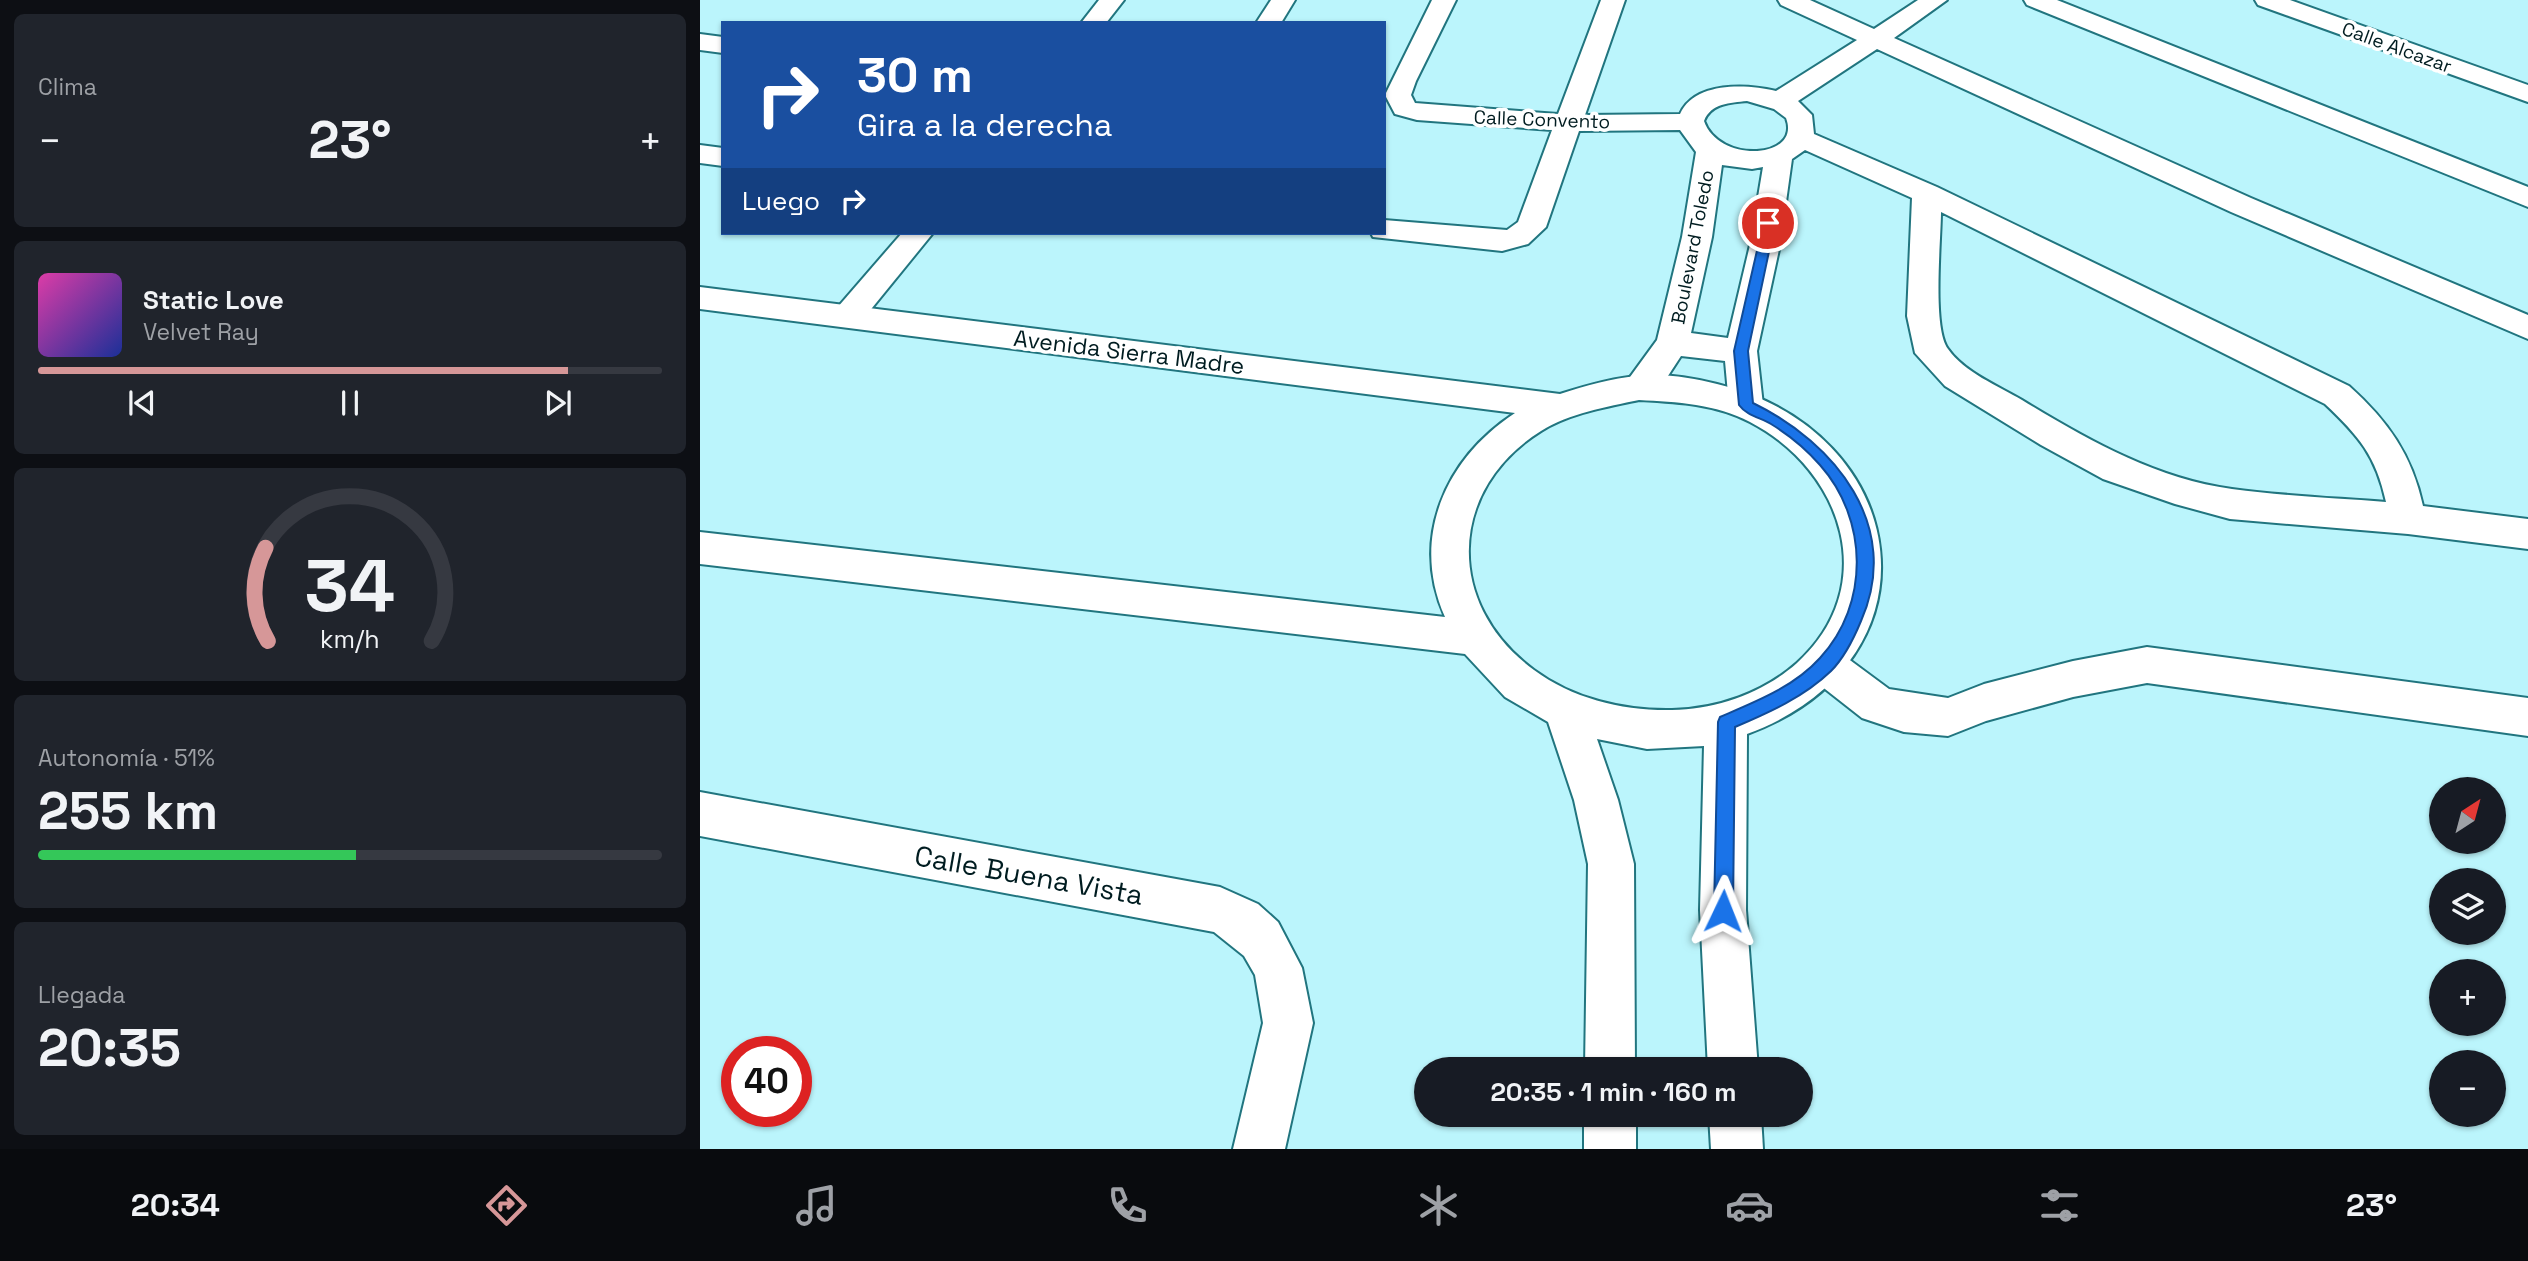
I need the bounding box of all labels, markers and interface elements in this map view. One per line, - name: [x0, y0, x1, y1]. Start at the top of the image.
- street label: Calle Alcazar: [2338, 16, 2455, 79]
- text: 30 m: [857, 44, 973, 106]
- icon: right: [742, 49, 833, 140]
- text: Clima: [38, 72, 97, 102]
- text: Gira a la derecha: [857, 105, 1112, 145]
- street label: Calle Convento: [1473, 105, 1611, 134]
- text: 23°: [309, 107, 392, 173]
- text: −: [38, 117, 62, 165]
- text: +: [638, 117, 662, 165]
- street label: Boulevard Toledo: [1665, 168, 1720, 326]
- icon: right: [834, 182, 872, 220]
- text: Luego: [742, 184, 820, 218]
- pin: [1738, 193, 1798, 253]
- icon: arrive: [1749, 204, 1787, 242]
- text: Static Love: [143, 283, 284, 317]
- text: Velvet Ray: [143, 317, 259, 347]
- street label: Avenida Sierra Madre: [1012, 323, 1246, 381]
- icon: previous: [123, 384, 161, 422]
- icon: pause: [331, 384, 369, 422]
- icon: next: [539, 384, 577, 422]
- text: 34: [305, 539, 395, 632]
- text: km/h: [320, 622, 380, 654]
- text: Autonomía · 51%: [38, 743, 215, 773]
- north arrow: [2429, 777, 2506, 854]
- map controls: [2429, 777, 2506, 1127]
- text: 255 km: [38, 778, 218, 844]
- street label: Calle Buena Vista: [912, 837, 1146, 913]
- button: layers: [2429, 868, 2506, 945]
- position arrow: [1686, 874, 1760, 948]
- button: +: [2429, 959, 2506, 1036]
- text: Llegada: [38, 980, 126, 1010]
- text: 20:35: [38, 1015, 181, 1081]
- speed limit sign: 40: [721, 1036, 812, 1127]
- button: −: [2429, 1050, 2506, 1127]
- text: 20:35 · 1 min · 160 m: [1490, 1075, 1737, 1109]
- icon: directions: [482, 1181, 531, 1230]
- icon: music: [792, 1181, 841, 1230]
- icon: phone: [1103, 1181, 1152, 1230]
- icon: climate: [1414, 1181, 1463, 1230]
- icon: car: [1725, 1181, 1774, 1230]
- icon: filters: [2035, 1181, 2084, 1230]
- text: 20:34: [131, 1185, 220, 1225]
- text: 23°: [2346, 1185, 2397, 1225]

